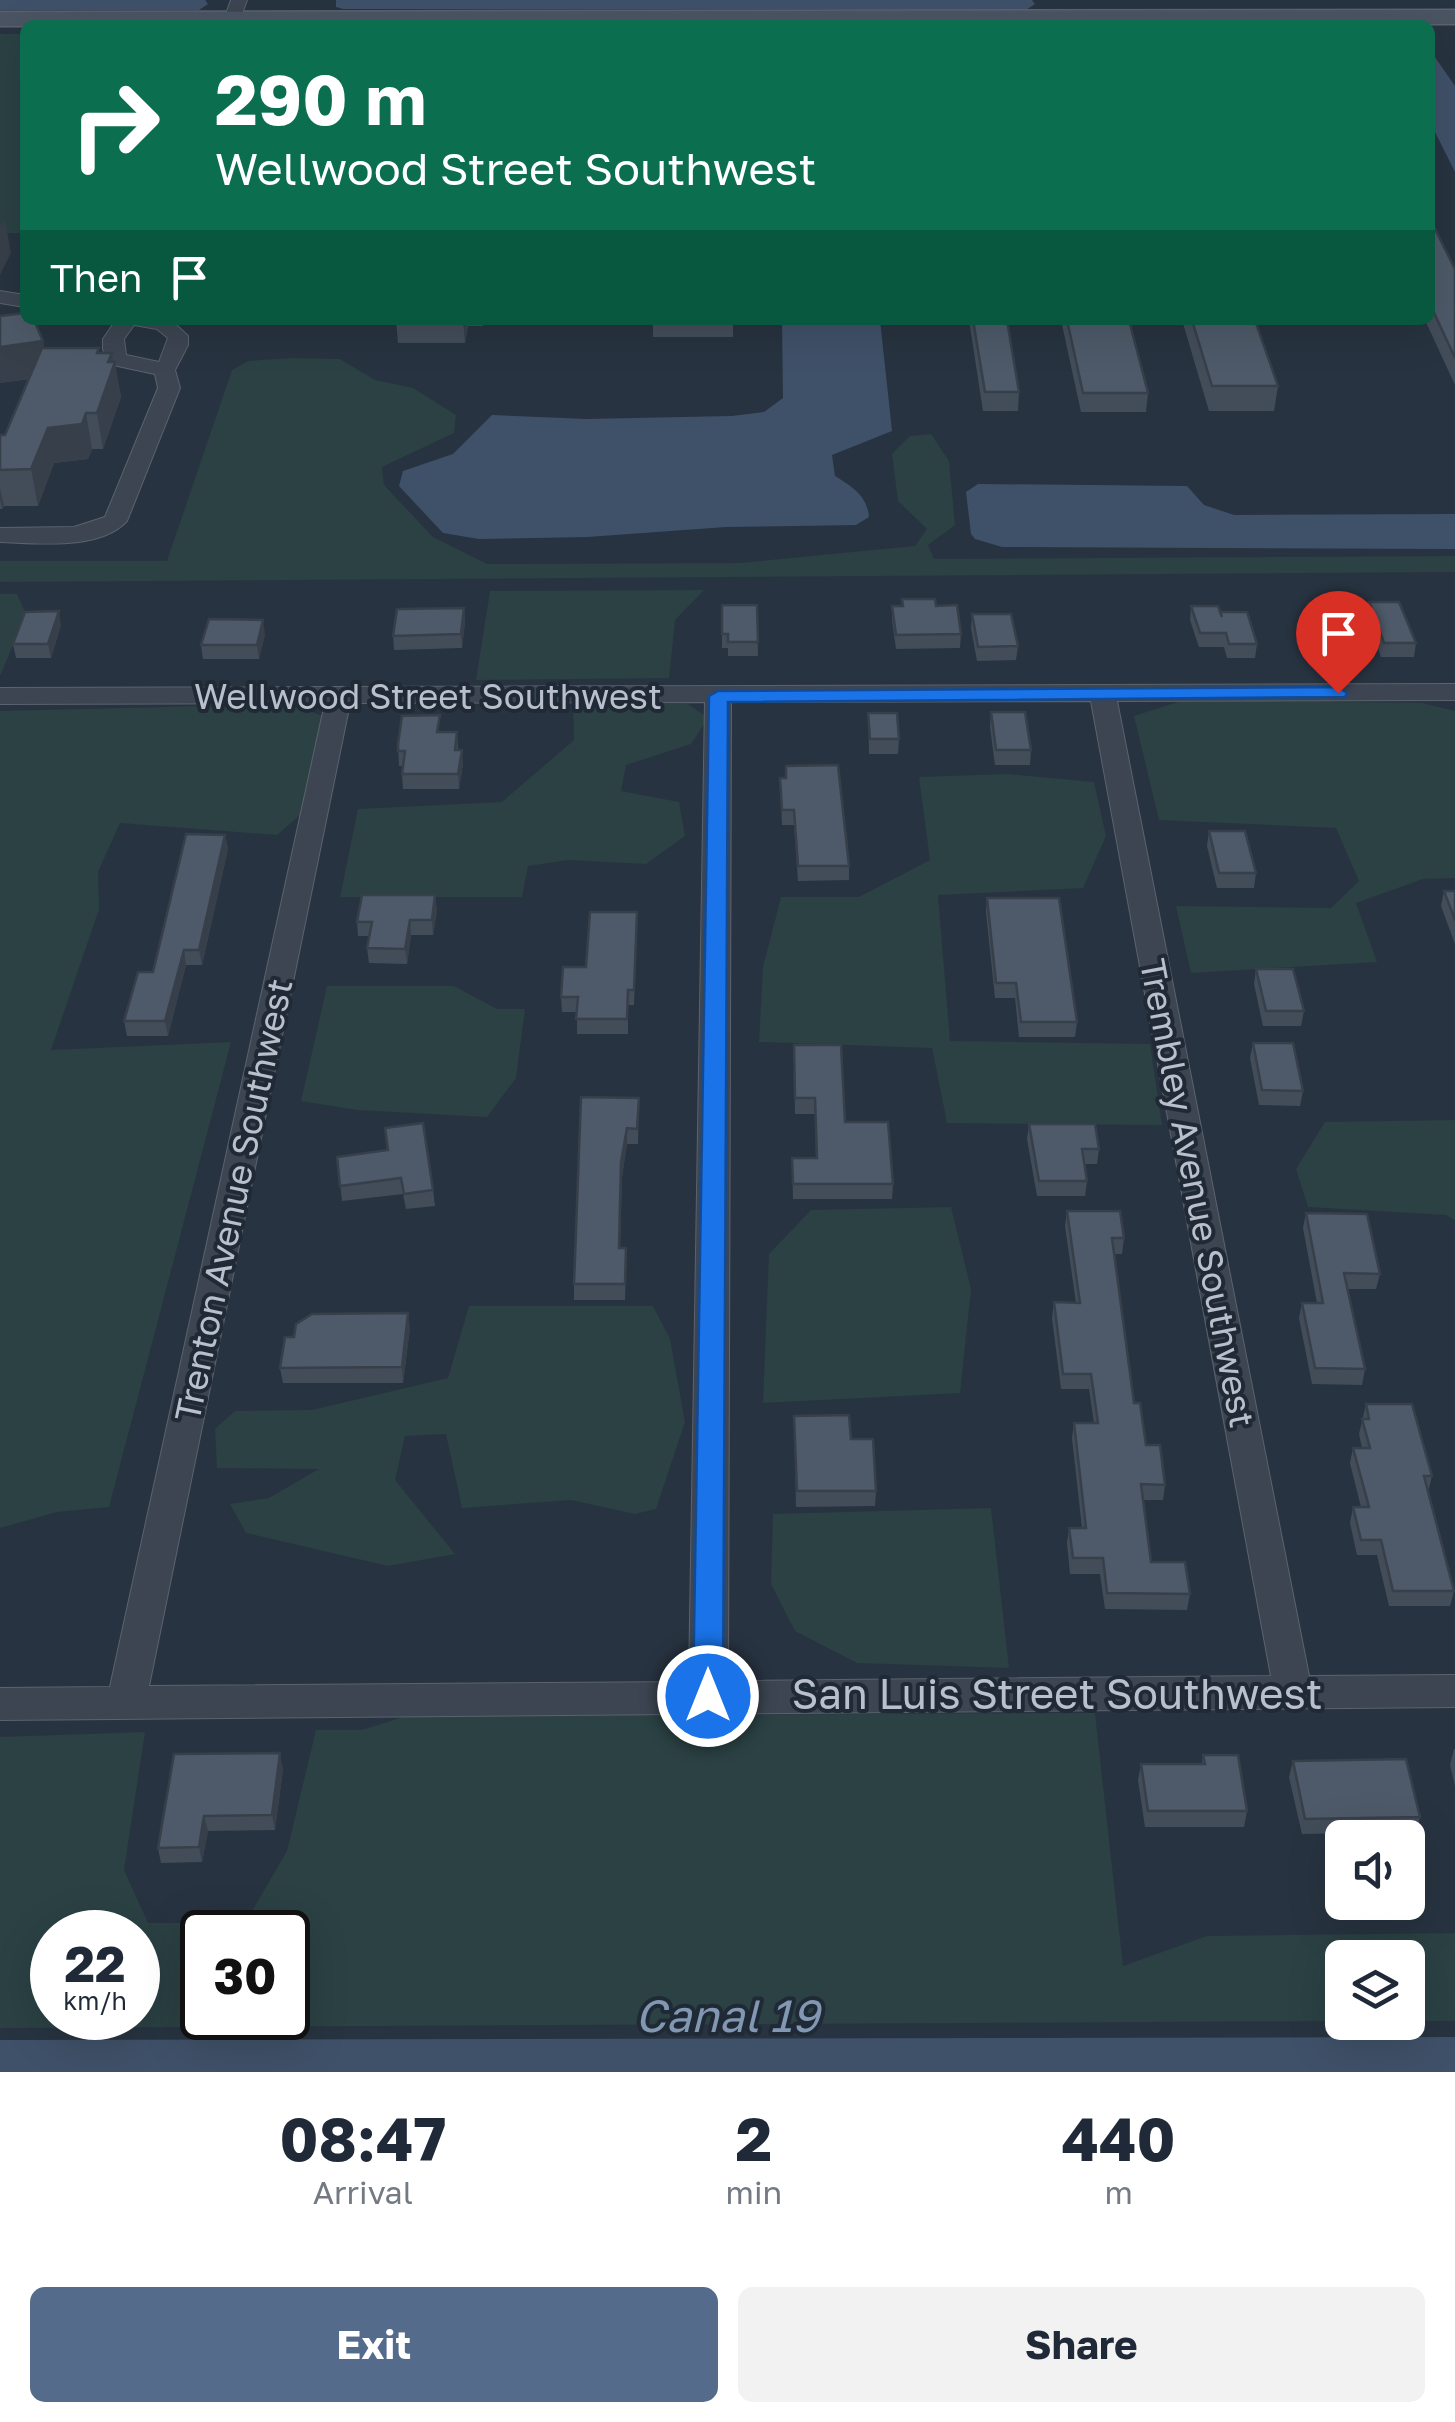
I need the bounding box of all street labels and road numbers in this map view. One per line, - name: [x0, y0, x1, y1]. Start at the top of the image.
- street label: Wellwood Street Southwest: [194, 675, 662, 717]
- street label: Trembley Avenue Southwest: [1132, 955, 1264, 1431]
- street label: Trenton Avenue Southwest: [166, 975, 300, 1425]
- street label: San Luis Street Southwest: [791, 1668, 1323, 1718]

